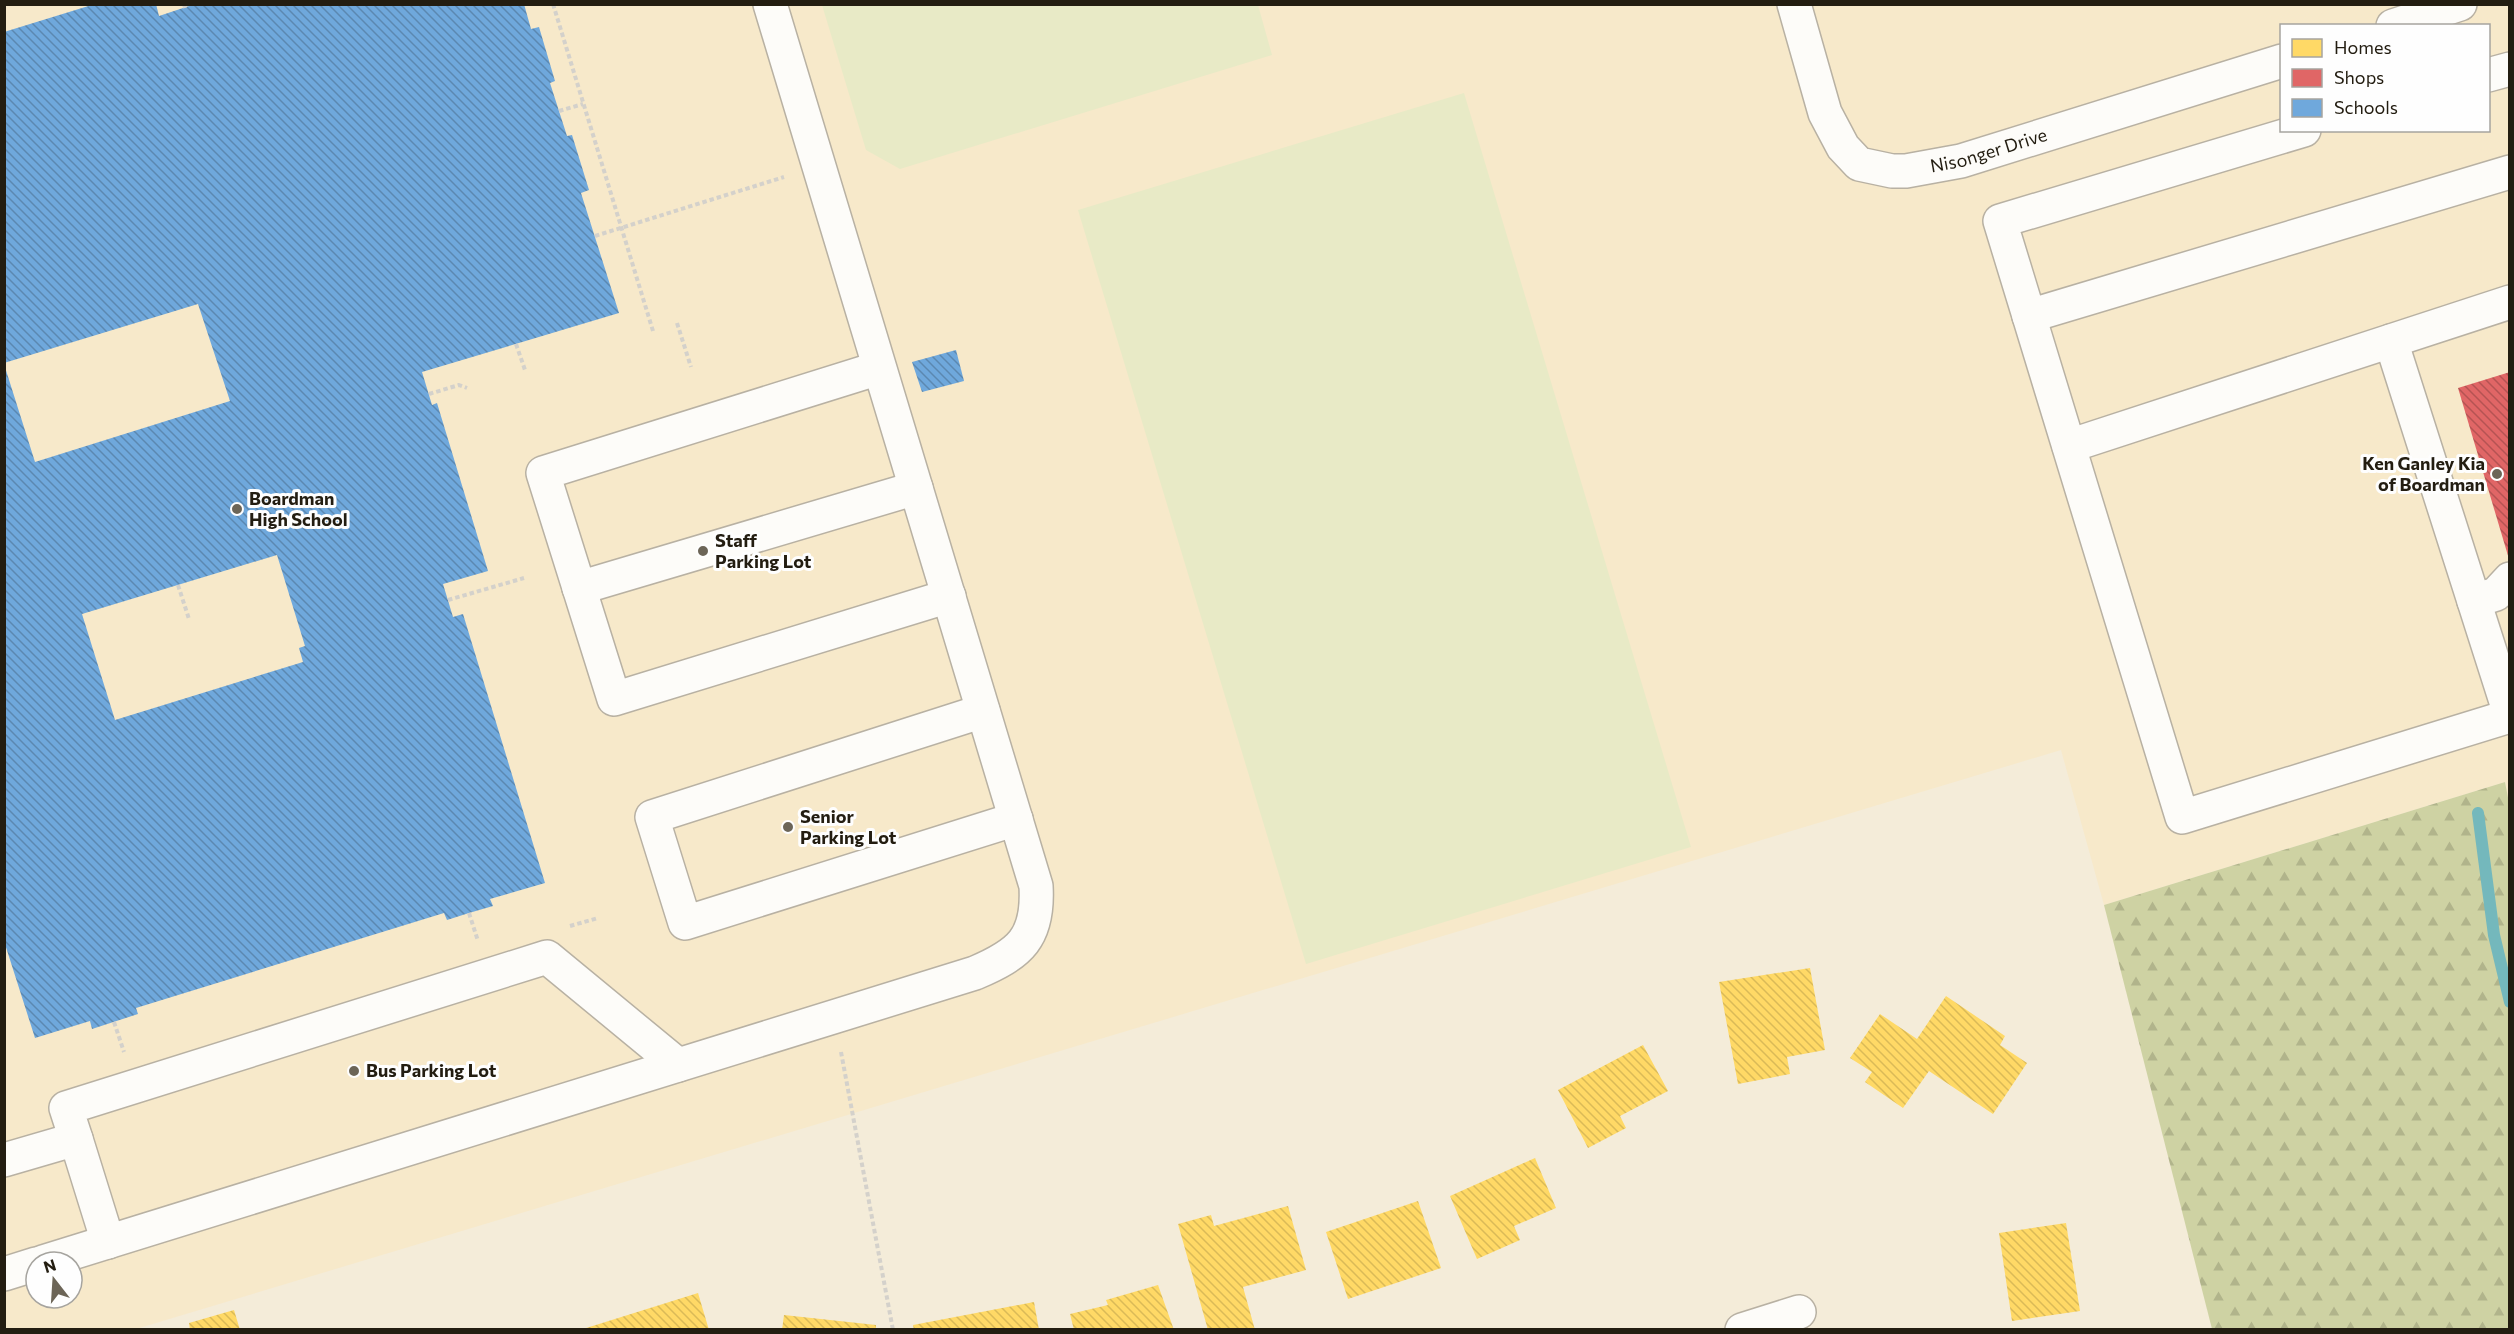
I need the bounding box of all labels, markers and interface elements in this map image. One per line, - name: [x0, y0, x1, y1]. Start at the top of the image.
- legend: [2280, 24, 2490, 132]
- text: Homes: [2334, 36, 2392, 58]
- text: Shops: [2334, 66, 2384, 88]
- text: Schools: [2334, 96, 2398, 118]
- street label: Nisonger Drive: [1928, 123, 2050, 176]
- place label: Ken Ganley Kia of Boardman: [2362, 452, 2485, 495]
- marker: Ken Ganley Kia of Boardman: [2490, 467, 2504, 481]
- place label: Boardman High School: [249, 487, 348, 530]
- marker: Boardman High School: [230, 502, 244, 516]
- place label: Staff Parking Lot: [715, 529, 812, 572]
- marker: Staff Parking Lot: [696, 544, 710, 558]
- place label: Senior Parking Lot: [800, 805, 897, 848]
- marker: Senior Parking Lot: [781, 820, 795, 834]
- place label: Bus Parking Lot: [366, 1059, 497, 1081]
- marker: Bus Parking Lot: [347, 1064, 361, 1078]
- north arrow: [24, 1250, 84, 1310]
- text: N: [41, 1254, 58, 1276]

